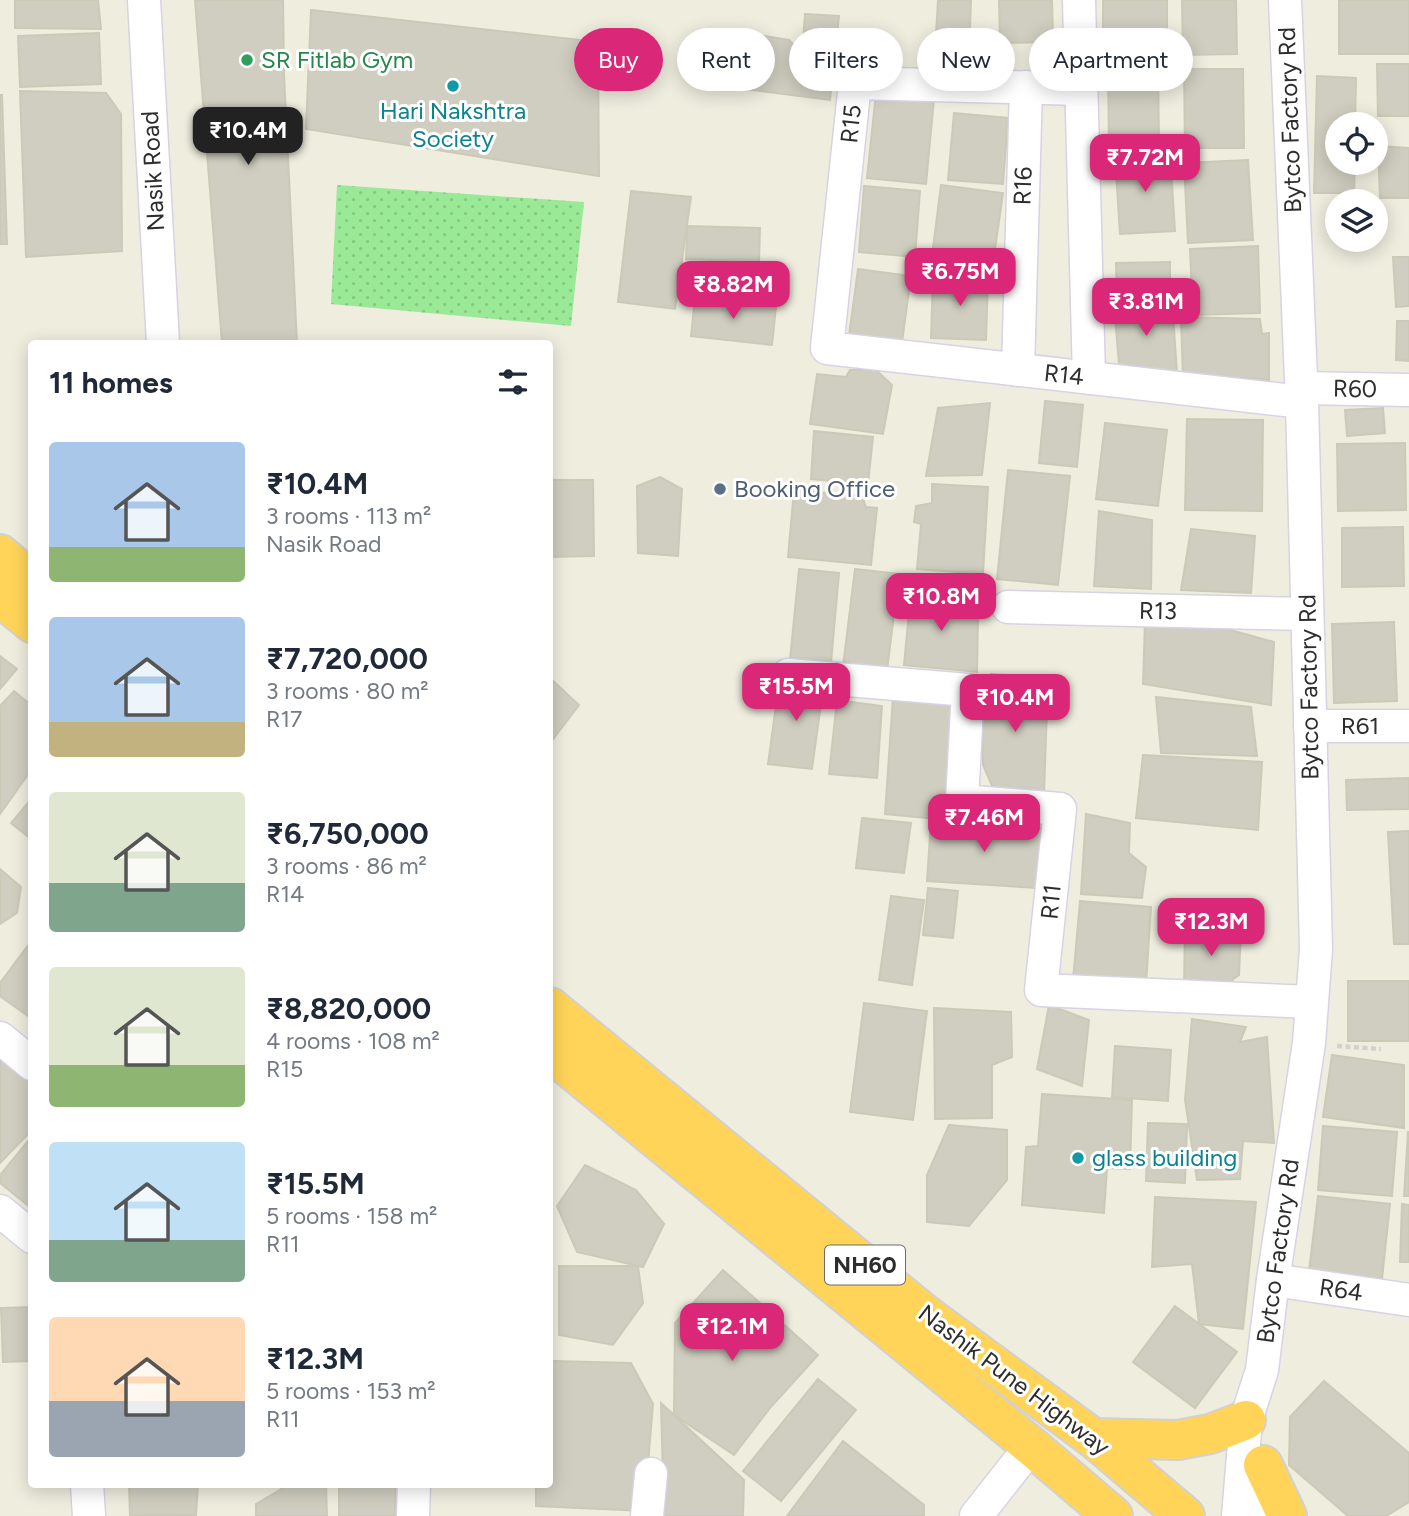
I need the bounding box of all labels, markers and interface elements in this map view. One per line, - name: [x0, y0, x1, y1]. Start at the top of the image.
- street label: Bytco Factory Rd: [1272, 27, 1307, 213]
- chip: Buy: [574, 28, 663, 91]
- chip: Rent: [677, 28, 775, 91]
- chip: Filters: [789, 28, 903, 91]
- chip: New: [917, 28, 1015, 91]
- chip: Apartment: [1029, 28, 1193, 91]
- place label: SR Fitlab Gym: [261, 45, 413, 74]
- marker: SR Fitlab Gym: [239, 52, 255, 68]
- marker: Hari Nakshtra Society: [445, 78, 461, 94]
- place label: Hari Nakshtra Society: [380, 96, 526, 153]
- street label: R15: [834, 103, 867, 145]
- pin: ₹10.4M: [191, 108, 305, 167]
- street label: Nasik Road: [135, 110, 170, 232]
- map controls: [1325, 112, 1388, 252]
- button: locate: [1325, 112, 1388, 175]
- text: ₹10.4M: [209, 116, 287, 144]
- pin: ₹7.72M: [1088, 134, 1202, 194]
- text: ₹7.72M: [1106, 143, 1184, 171]
- street label: R16: [1007, 166, 1038, 206]
- button: layers: [1325, 189, 1388, 252]
- pin: ₹6.75M: [903, 248, 1017, 308]
- text: ₹6.75M: [921, 257, 999, 285]
- pin: ₹8.82M: [676, 262, 790, 321]
- text: ₹8.82M: [693, 270, 773, 298]
- pin: ₹3.81M: [1089, 278, 1203, 338]
- text: ₹3.81M: [1108, 287, 1184, 315]
- street label: R14: [1043, 358, 1085, 391]
- icon: filters: [494, 363, 532, 401]
- text: 11 homes: [49, 364, 173, 401]
- street label: R60: [1333, 374, 1377, 403]
- text: ₹10.4M: [266, 465, 368, 502]
- icon: home: [105, 470, 189, 554]
- place label: Booking Office: [734, 474, 895, 503]
- marker: Booking Office: [712, 481, 728, 497]
- text: 3 rooms · 113 m²: [266, 502, 431, 530]
- text: Nasik Road: [266, 530, 381, 558]
- pin: ₹10.8M: [884, 574, 998, 633]
- text: ₹10.8M: [902, 582, 980, 610]
- street label: Bytco Factory Rd: [1292, 594, 1325, 780]
- street label: R13: [1139, 596, 1177, 625]
- text: ₹7,720,000: [266, 640, 428, 677]
- icon: home: [105, 645, 189, 729]
- pin: ₹15.5M: [739, 664, 853, 723]
- text: ₹15.5M: [758, 672, 834, 700]
- pin: ₹10.4M: [958, 674, 1072, 734]
- text: 3 rooms · 80 m²: [266, 677, 429, 705]
- text: ₹10.4M: [976, 683, 1054, 711]
- text: R17: [266, 705, 302, 733]
- street label: R61: [1341, 711, 1379, 740]
- pin: ₹7.46M: [927, 794, 1041, 854]
- text: ₹7.46M: [944, 803, 1024, 831]
- text: ₹6,750,000: [266, 815, 429, 852]
- icon: home: [105, 820, 189, 904]
- text: 3 rooms · 86 m²: [266, 852, 427, 880]
- text: R14: [266, 880, 304, 908]
- street label: R11: [1034, 883, 1067, 921]
- pin: ₹12.3M: [1154, 898, 1268, 958]
- text: ₹12.3M: [1173, 907, 1249, 935]
- text: ₹8,820,000: [266, 990, 431, 1027]
- icon: home: [105, 995, 189, 1079]
- text: 4 rooms · 108 m²: [266, 1027, 440, 1055]
- text: R15: [266, 1055, 303, 1083]
- place label: glass building: [1092, 1143, 1237, 1172]
- marker: glass building: [1070, 1150, 1086, 1166]
- street label: Bytco Factory Rd: [1250, 1157, 1305, 1345]
- text: ₹15.5M: [266, 1165, 365, 1202]
- icon: home: [105, 1170, 189, 1254]
- text: 5 rooms · 158 m²: [266, 1202, 437, 1230]
- text: R11: [266, 1230, 299, 1258]
- road number: NH60: [825, 1246, 905, 1284]
- street label: R64: [1318, 1272, 1365, 1307]
- street label: Nashik Pune Highway: [913, 1298, 1116, 1461]
- pin: ₹12.1M: [675, 1304, 789, 1363]
- text: ₹12.1M: [696, 1312, 768, 1340]
- text: ₹12.3M: [266, 1340, 364, 1377]
- icon: home: [105, 1345, 189, 1429]
- text: 5 rooms · 153 m²: [266, 1377, 436, 1405]
- text: R11: [266, 1405, 299, 1433]

